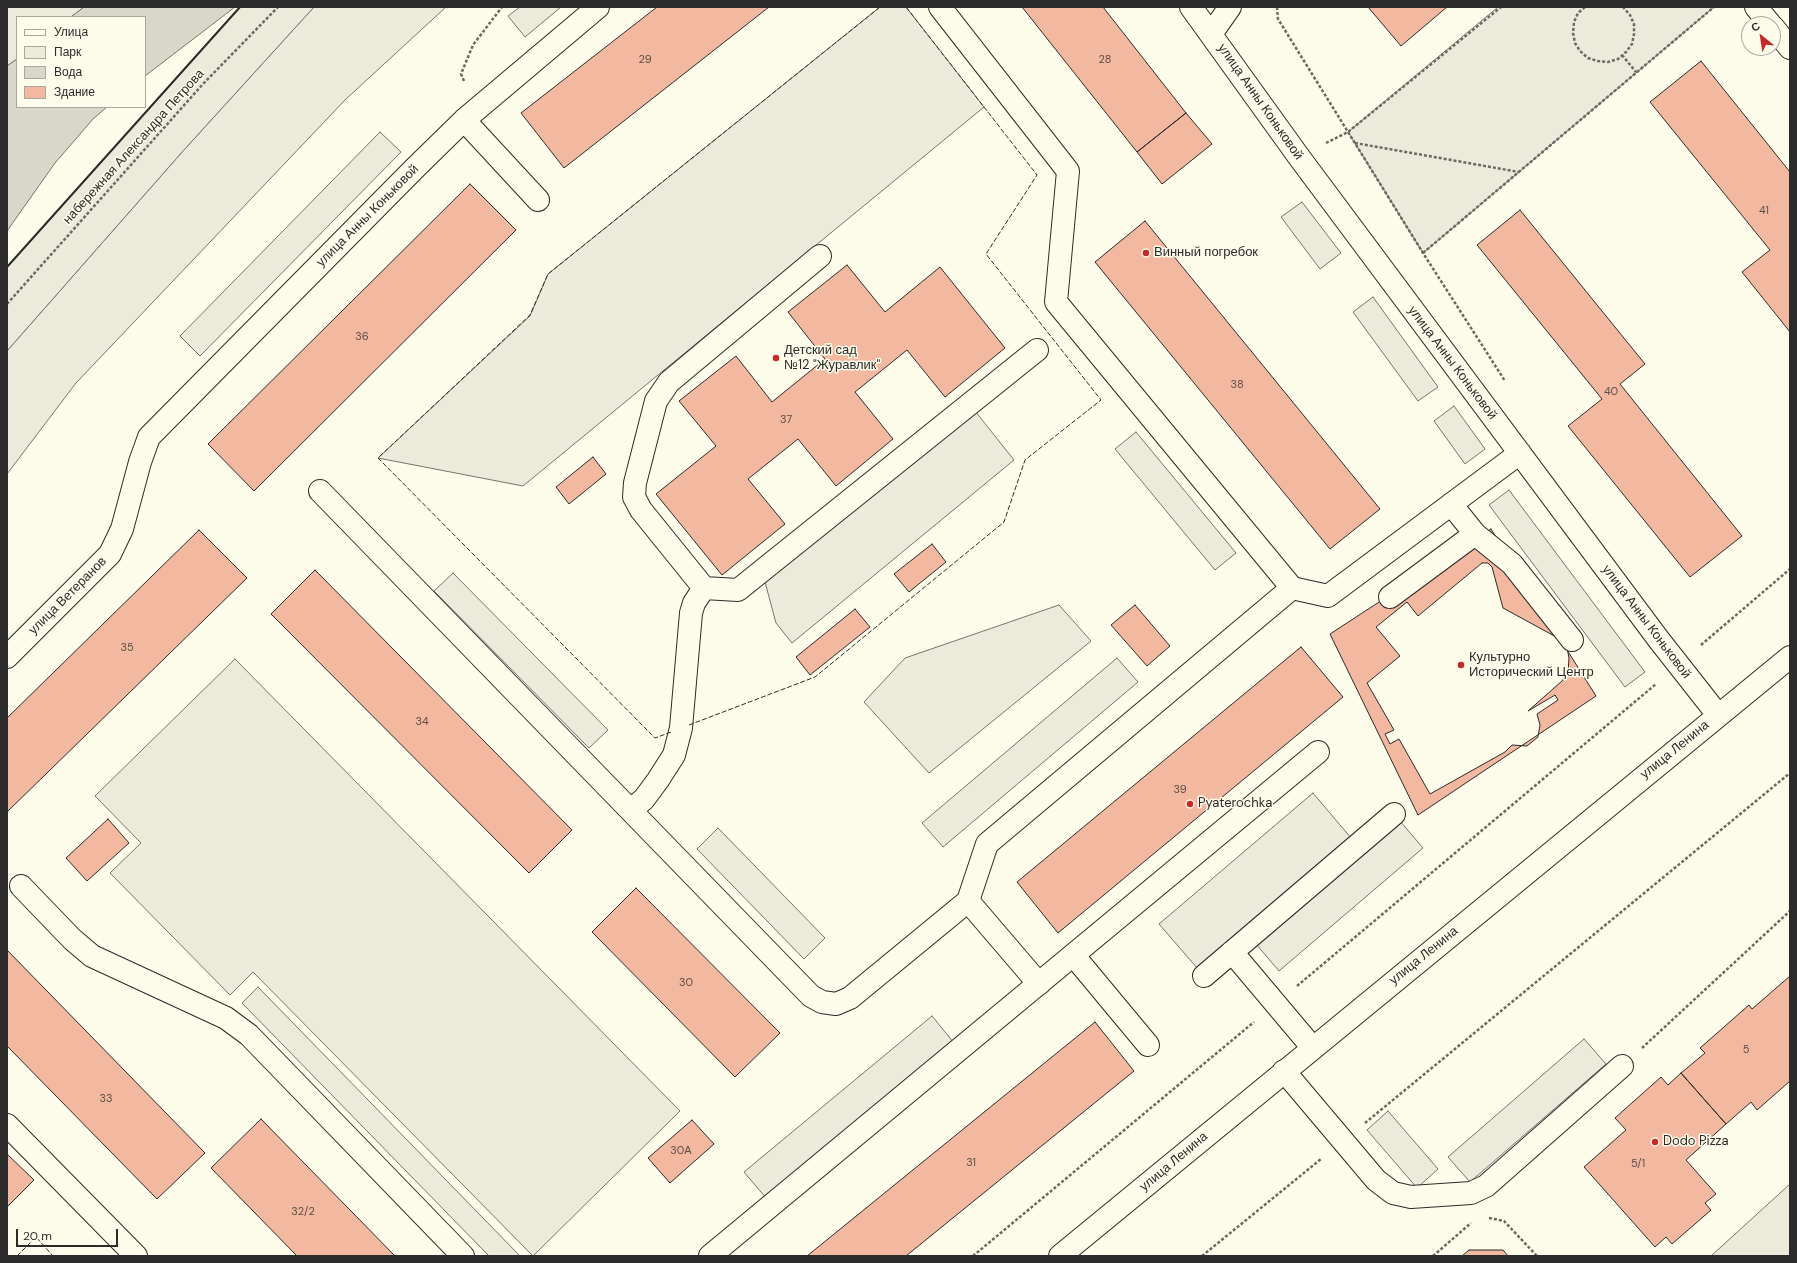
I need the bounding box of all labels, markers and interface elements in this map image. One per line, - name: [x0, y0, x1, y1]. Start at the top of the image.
- legend: [16, 16, 146, 108]
- north arrow: [1741, 16, 1781, 56]
- text: С: [1749, 18, 1762, 35]
- text: Улица: [54, 24, 88, 40]
- street label: улица Анны Коньковой: [1214, 41, 1306, 163]
- text: Парк: [54, 44, 81, 60]
- house number: 29: [638, 53, 652, 67]
- house number: 28: [1099, 53, 1111, 67]
- text: Вода: [54, 64, 82, 80]
- street label: набережная Александра Петрова: [60, 66, 208, 228]
- text: Здание: [54, 84, 95, 100]
- street label: улица Анны Коньковой: [314, 162, 422, 270]
- house number: 41: [1759, 204, 1769, 218]
- place label: Винный погребок: [1154, 245, 1258, 261]
- marker: Винный погребок: [1141, 248, 1151, 258]
- street label: улица Анны Коньковой: [1404, 303, 1500, 423]
- house number: 36: [355, 330, 369, 344]
- place label: Детский сад №12 "Журавлик": [784, 343, 880, 374]
- marker: Детский сад №12 "Журавлик": [771, 353, 781, 363]
- house number: 38: [1230, 378, 1244, 392]
- house number: 40: [1604, 385, 1618, 399]
- house number: 37: [780, 413, 792, 427]
- street label: улица Ветеранов: [26, 554, 110, 638]
- street label: улица Анны Коньковой: [1598, 562, 1694, 682]
- house number: 35: [120, 641, 134, 655]
- place label: Культурно Исторический Центр: [1469, 650, 1594, 681]
- marker: Культурно Исторический Центр: [1456, 660, 1466, 670]
- house number: 34: [415, 715, 429, 729]
- street label: улица Ленина: [1638, 718, 1712, 782]
- house number: 39: [1173, 783, 1187, 797]
- place label: Pyaterochka: [1198, 796, 1272, 812]
- marker: Pyaterochka: [1185, 799, 1195, 809]
- street label: улица Ленина: [1387, 924, 1461, 988]
- house number: 30: [679, 976, 693, 990]
- house number: 5: [1743, 1043, 1749, 1057]
- house number: 33: [99, 1092, 113, 1106]
- street label: улица Ленина: [1137, 1129, 1211, 1195]
- place label: Dodo Pizza: [1663, 1134, 1729, 1150]
- marker: Dodo Pizza: [1650, 1137, 1660, 1147]
- house number: 30А: [670, 1144, 692, 1158]
- house number: 31: [966, 1156, 976, 1170]
- house number: 5/1: [1631, 1157, 1645, 1171]
- house number: 32/2: [291, 1205, 315, 1219]
- scale bar: [18, 1221, 120, 1247]
- text: 20 m: [23, 1228, 52, 1244]

